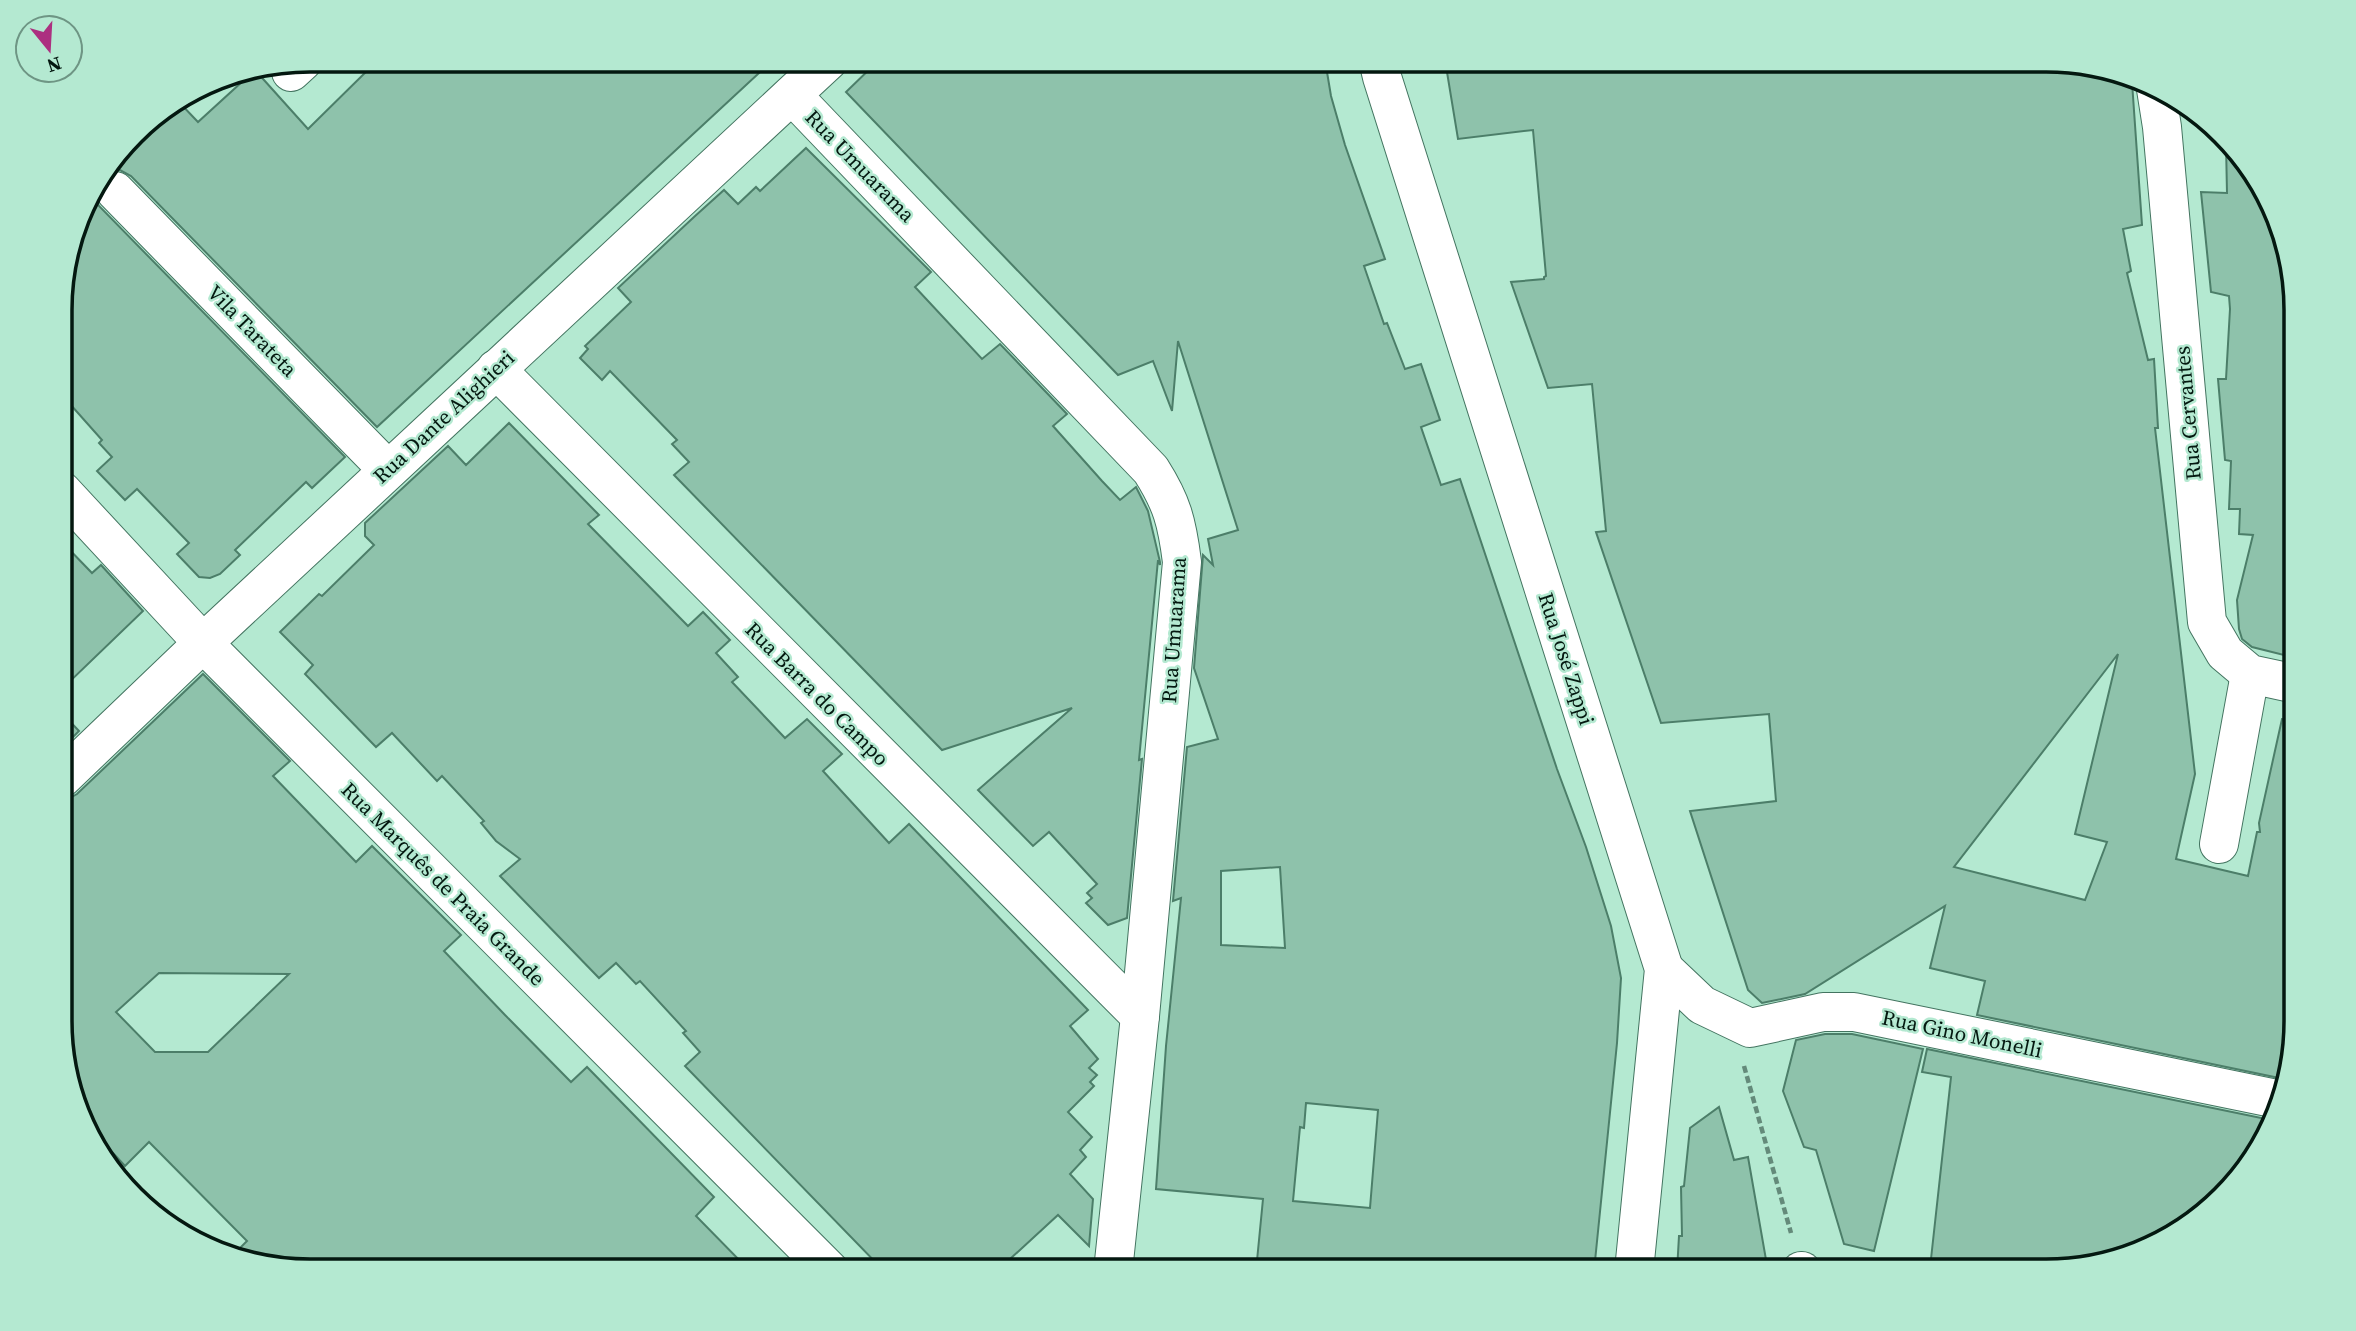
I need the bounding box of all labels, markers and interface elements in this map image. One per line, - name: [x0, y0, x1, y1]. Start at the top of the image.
- north arrow: [14, 14, 84, 84]
- text: N: [44, 51, 65, 80]
- street label: Rua Umuarama: [799, 103, 922, 229]
- street label: Vila Tarateta: [201, 278, 304, 383]
- street label: Rua Dante Alighieri: [367, 343, 521, 490]
- street label: Rua Cervantes: [2167, 345, 2208, 481]
- street label: Rua Umuarama: [1154, 556, 1193, 704]
- street label: Rua José Zappi: [1531, 589, 1601, 729]
- street label: Rua Barra do Campo: [739, 615, 896, 772]
- street label: Rua Marquês de Praia Grande: [335, 775, 552, 992]
- street label: Rua Gino Monelli: [1879, 1002, 2045, 1065]

